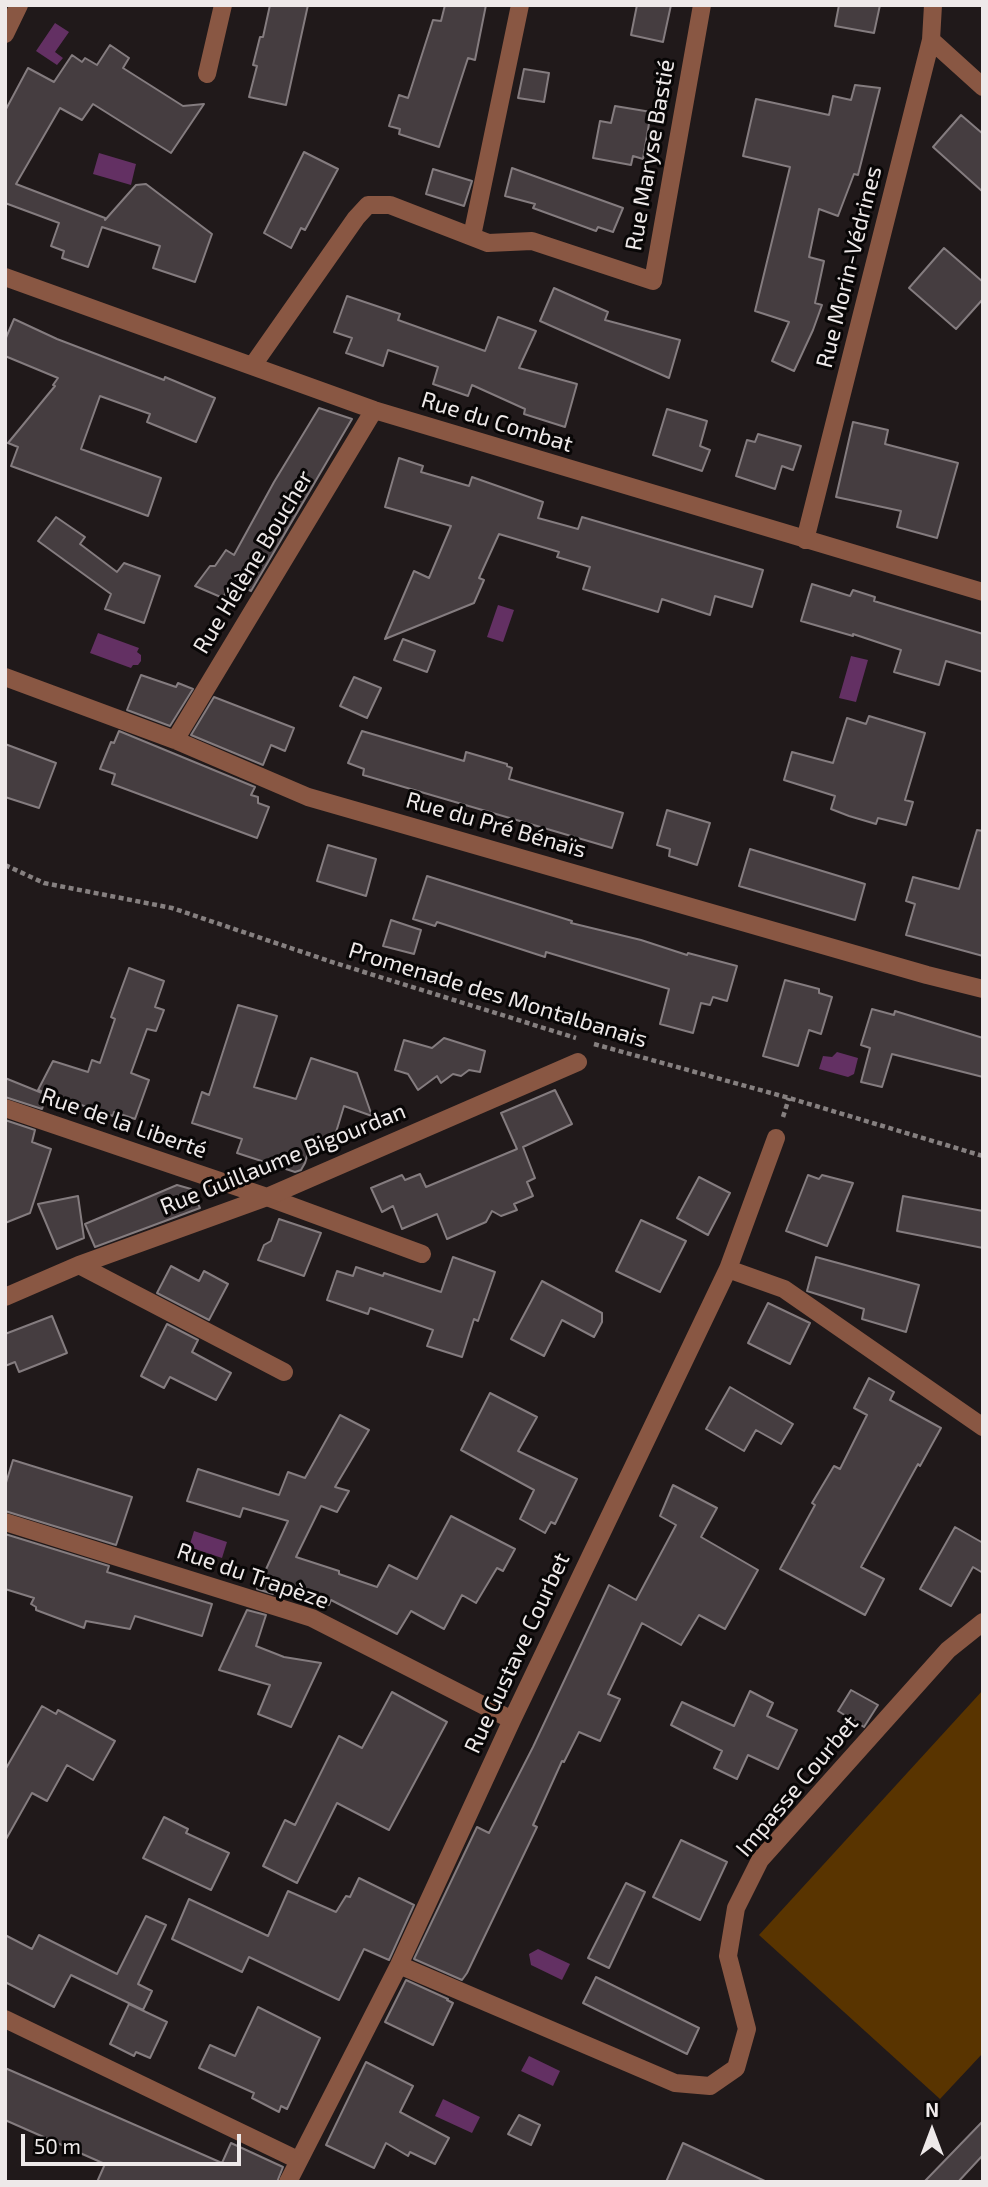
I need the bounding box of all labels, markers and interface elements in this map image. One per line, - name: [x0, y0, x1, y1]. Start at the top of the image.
- street label: Rue Maryse Bastié: [620, 57, 680, 253]
- street label: Rue Morin-Védrines: [811, 163, 887, 371]
- street label: Rue du Combat: [418, 386, 576, 458]
- street label: Rue Hélène Boucher: [187, 465, 319, 659]
- street label: Rue du Pré Bénaïs: [403, 786, 589, 864]
- street label: Promenade des Montalbanais: [345, 936, 651, 1054]
- street label: Rue de la Liberté: [38, 1082, 210, 1164]
- street label: Rue Guillaume Bigourdan: [156, 1097, 410, 1221]
- street label: Rue du Trapèze: [173, 1537, 333, 1615]
- street label: Rue Gustave Courbet: [458, 1549, 576, 1757]
- street label: Impasse Courbet: [730, 1710, 864, 1862]
- north arrow: [897, 2096, 967, 2166]
- text: N: [925, 2098, 939, 2121]
- scale bar: [24, 2120, 245, 2164]
- text: 50 m: [34, 2133, 81, 2158]

